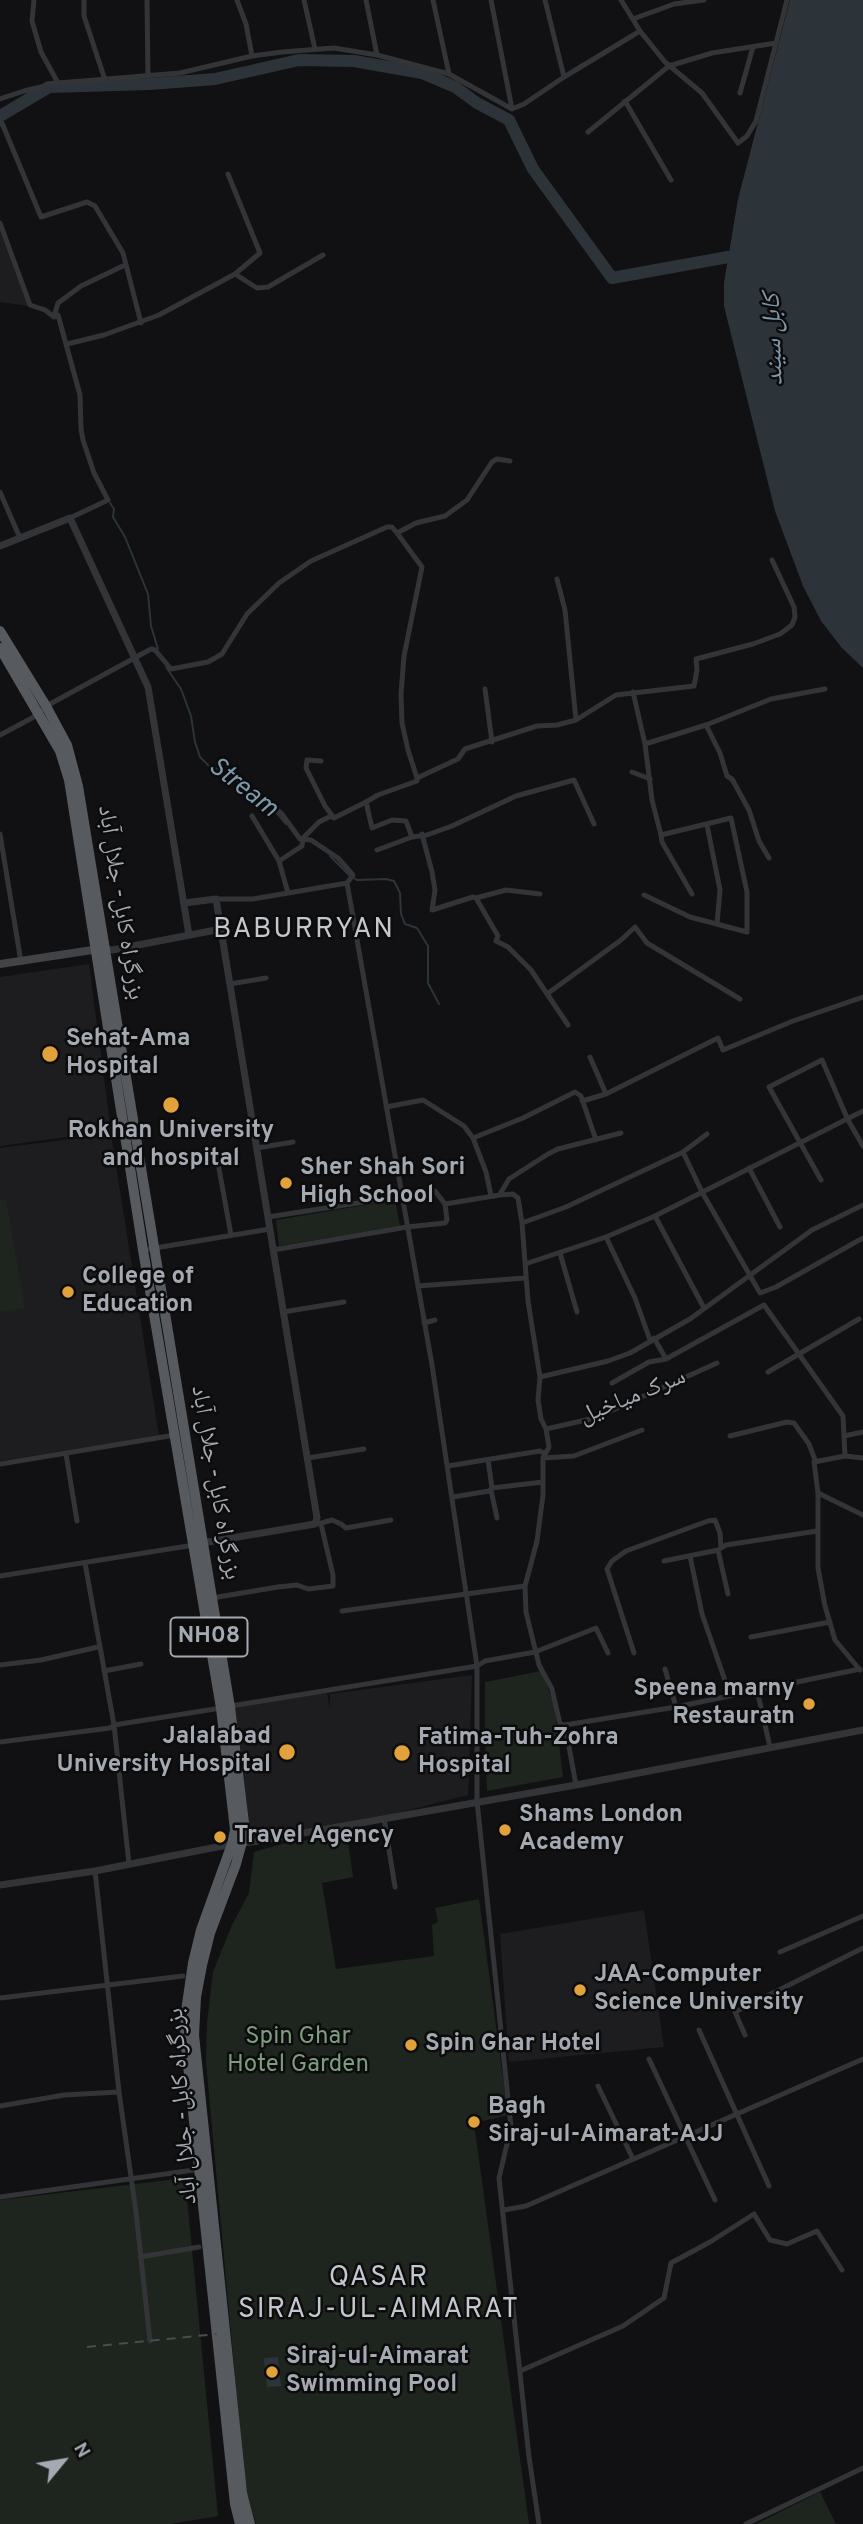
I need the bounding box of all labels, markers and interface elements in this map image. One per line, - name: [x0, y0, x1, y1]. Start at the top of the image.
- water label: کابل سيند: [758, 292, 792, 386]
- water label: Stream: [201, 752, 283, 826]
- street label: بزرگراه کابل- جلال آباد: [89, 804, 149, 1002]
- district label: BABURRYAN: [214, 914, 394, 948]
- place label: Sehat-Ama Hospital: [66, 1026, 190, 1082]
- marker: Sehat-Ama Hospital: [40, 1044, 60, 1064]
- marker: Rokhan University and hospital: [161, 1095, 181, 1115]
- place label: Rokhan University and hospital: [68, 1118, 274, 1174]
- place label: Sher Shah Sori High School: [300, 1155, 465, 1211]
- marker: Sher Shah Sori High School: [278, 1175, 294, 1191]
- place label: College of Education: [82, 1264, 194, 1320]
- marker: College of Education: [60, 1284, 76, 1300]
- street label: سرک میاخیل: [576, 1364, 690, 1432]
- street label: بزرگراه کابل- جلال آباد: [183, 1384, 245, 1582]
- road number: NH08: [170, 1618, 248, 1656]
- place label: Speena marny Restauratn: [634, 1676, 795, 1732]
- marker: Speena marny Restauratn: [801, 1696, 817, 1712]
- place label: Jalalabad University Hospital: [57, 1724, 271, 1780]
- place label: Fatima-Tuh-Zohra Hospital: [418, 1725, 619, 1781]
- marker: Jalalabad University Hospital: [277, 1742, 297, 1762]
- marker: Fatima-Tuh-Zohra Hospital: [392, 1743, 412, 1763]
- place label: Shams London Academy: [519, 1802, 683, 1858]
- marker: Shams London Academy: [497, 1822, 513, 1838]
- place label: Travel Agency: [234, 1823, 394, 1851]
- marker: Travel Agency: [212, 1829, 228, 1845]
- place label: JAA-Computer Science University: [594, 1962, 804, 2018]
- marker: JAA-Computer Science University: [572, 1982, 588, 1998]
- street label: بزرگراه کابل- جلال آباد: [163, 2007, 205, 2205]
- park label: Spin Ghar Hotel Garden: [227, 2024, 369, 2080]
- place label: Spin Ghar Hotel: [425, 2031, 601, 2059]
- marker: Spin Ghar Hotel: [403, 2037, 419, 2053]
- place label: Bagh Siraj-ul-Aimarat-AJJ: [488, 2094, 723, 2150]
- marker: Bagh Siraj-ul-Aimarat-AJJ: [466, 2114, 482, 2130]
- district label: QASAR SIRAJ-UL-AIMARAT: [240, 2262, 518, 2328]
- place label: Siraj-ul-Aimarat Swimming Pool: [286, 2344, 469, 2400]
- marker: Siraj-ul-Aimarat Swimming Pool: [264, 2364, 280, 2380]
- north arrow: [28, 2426, 98, 2496]
- text: N: [67, 2439, 95, 2462]

